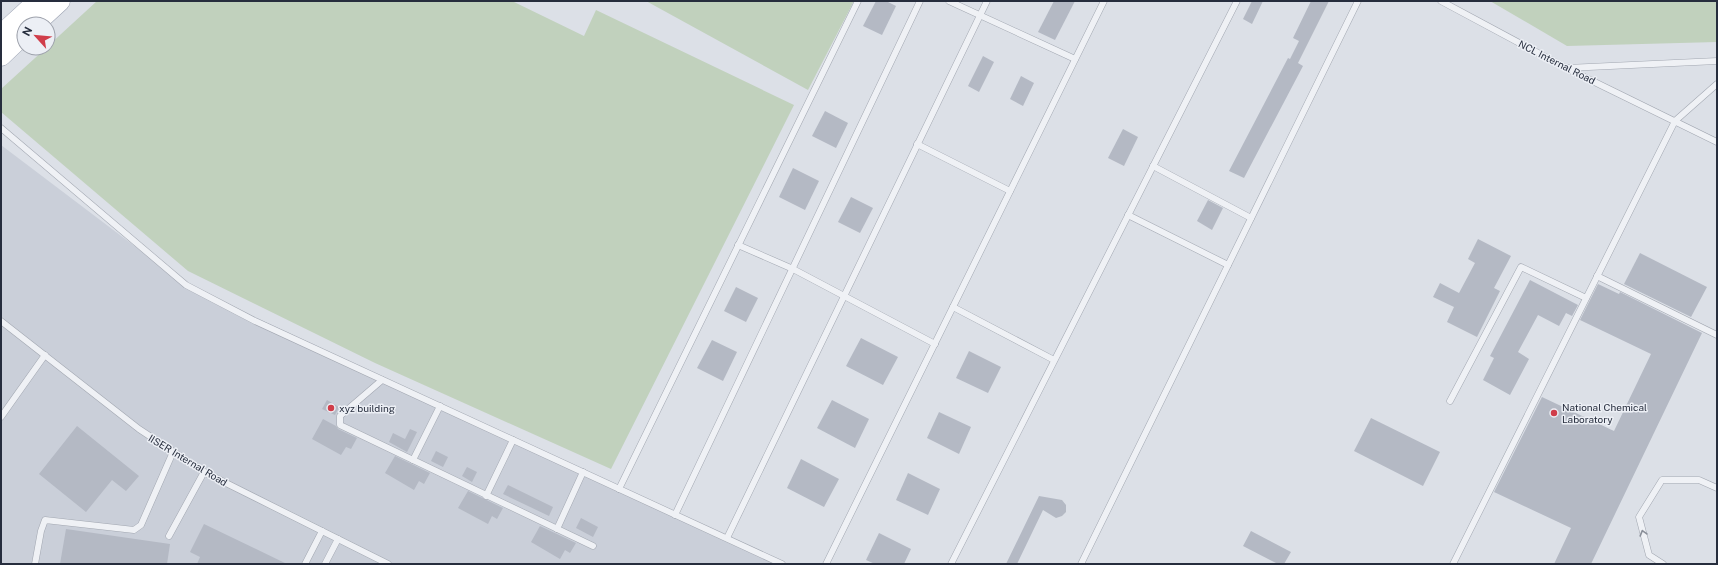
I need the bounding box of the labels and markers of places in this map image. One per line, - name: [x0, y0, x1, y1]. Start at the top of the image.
- place label: National Chemical Laboratory: [1562, 401, 1647, 425]
- place label: xyz building: [339, 402, 395, 414]
- marker: xyz building: [326, 403, 336, 413]
- marker: National Chemical Laboratory: [1549, 408, 1559, 418]

